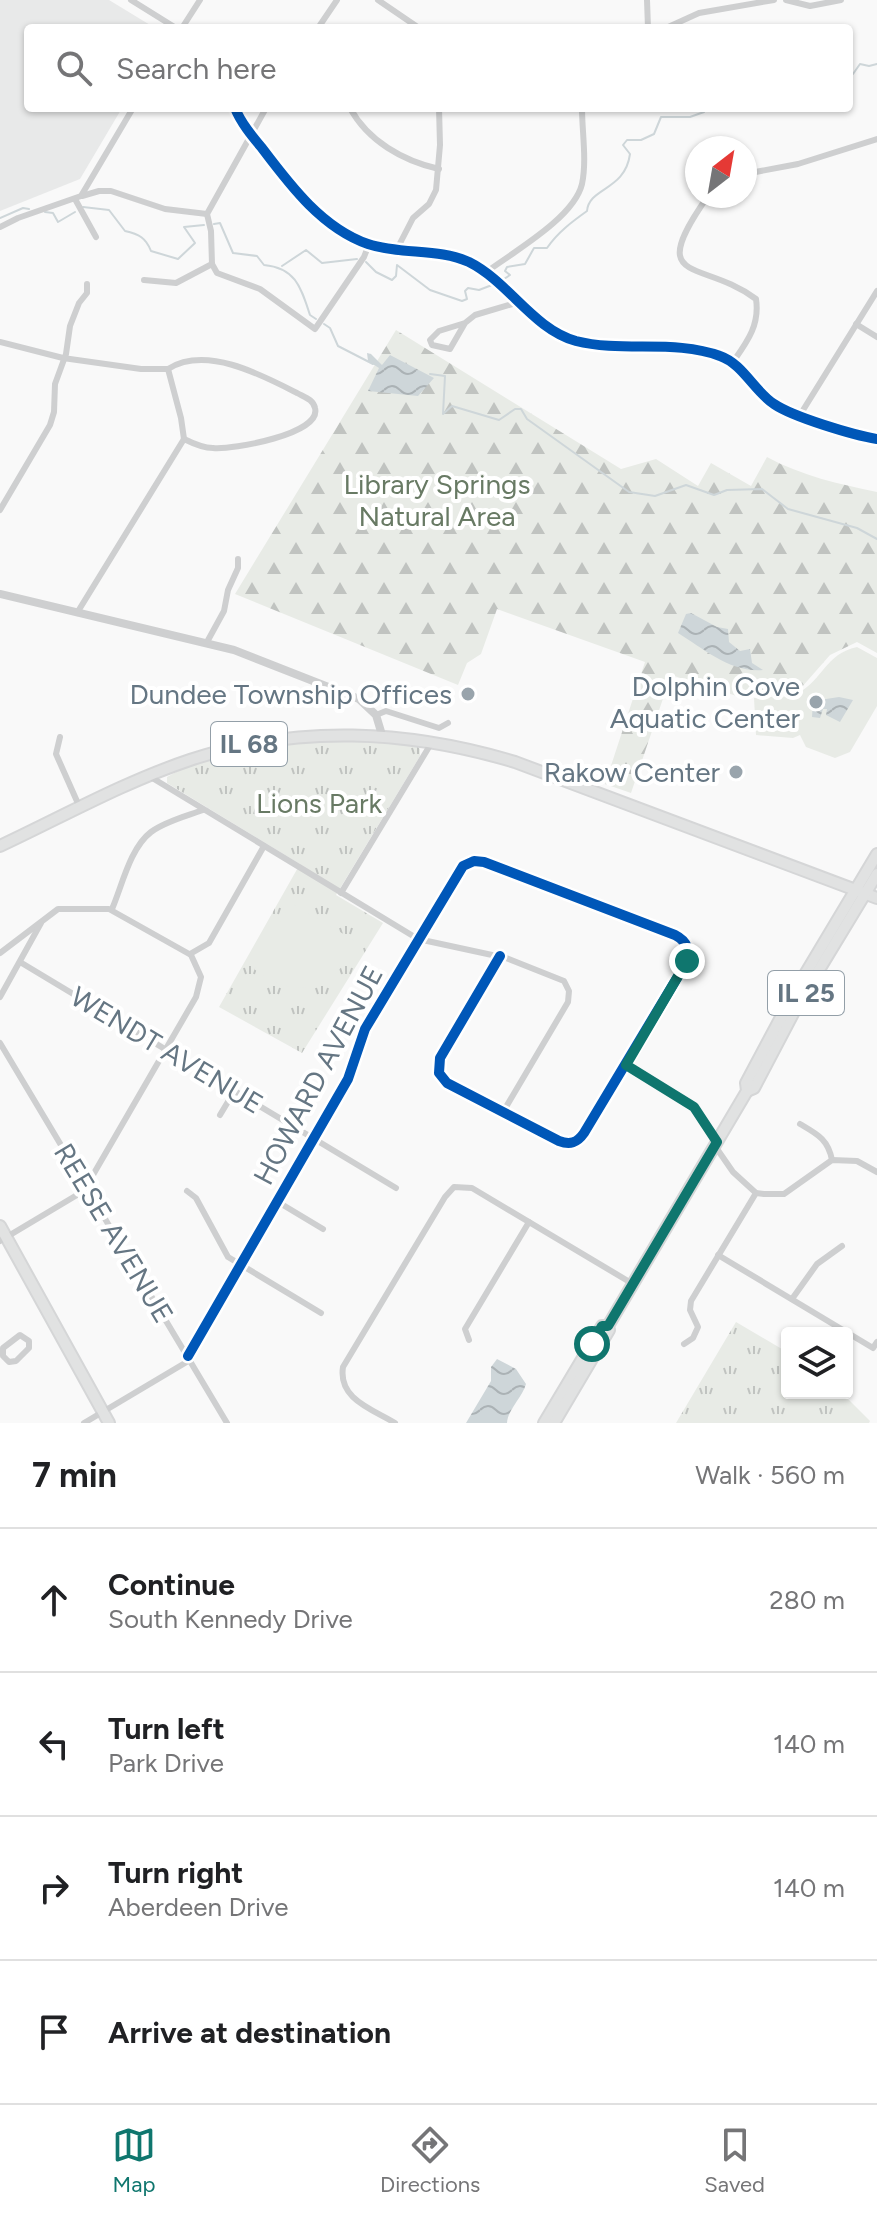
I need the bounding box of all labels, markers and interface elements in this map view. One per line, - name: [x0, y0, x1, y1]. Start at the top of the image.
- search box: [24, 24, 853, 112]
- icon: search: [52, 46, 96, 90]
- text: Search here: [116, 50, 276, 87]
- north arrow: [685, 136, 757, 208]
- park label: Library Springs Natural Area: [343, 467, 531, 533]
- place label: Dolphin Cove Aquatic Center: [610, 669, 801, 735]
- place label: Dundee Township Offices: [129, 677, 452, 711]
- marker: Dundee Township Offices: [459, 685, 477, 703]
- marker: Dolphin Cove Aquatic Center: [807, 693, 825, 711]
- road number: IL 68: [211, 722, 287, 766]
- place label: Rakow Center: [544, 755, 721, 789]
- marker: Rakow Center: [727, 763, 745, 781]
- park label: Lions Park: [256, 786, 382, 820]
- route end: [669, 943, 705, 979]
- street label: HOWARD AVENUE: [246, 960, 390, 1190]
- road number: IL 25: [768, 971, 844, 1015]
- street label: WENDT AVENUE: [65, 979, 269, 1121]
- street label: REESE AVENUE: [47, 1137, 181, 1329]
- route start: [574, 1326, 610, 1362]
- map controls: [781, 1327, 853, 1399]
- button: layers: [781, 1327, 853, 1399]
- text: 7 min: [32, 1455, 117, 1496]
- text: Walk · 560 m: [695, 1459, 845, 1491]
- text: Continue: [108, 1566, 235, 1603]
- icon: ahead: [32, 1578, 76, 1622]
- text: 280 m: [769, 1584, 845, 1616]
- text: South Kennedy Drive: [108, 1603, 353, 1635]
- text: Turn left: [108, 1710, 225, 1747]
- icon: left: [32, 1722, 76, 1766]
- text: 140 m: [773, 1728, 845, 1760]
- text: Park Drive: [108, 1747, 224, 1779]
- text: Turn right: [108, 1854, 243, 1891]
- icon: right: [32, 1866, 76, 1910]
- text: 140 m: [773, 1872, 845, 1904]
- text: Aberdeen Drive: [108, 1891, 289, 1923]
- icon: arrive: [32, 2010, 76, 2054]
- text: Arrive at destination: [108, 2014, 391, 2051]
- tab: Map: [112, 2123, 156, 2198]
- tab: Directions: [380, 2123, 480, 2198]
- tab: Saved: [704, 2123, 765, 2198]

